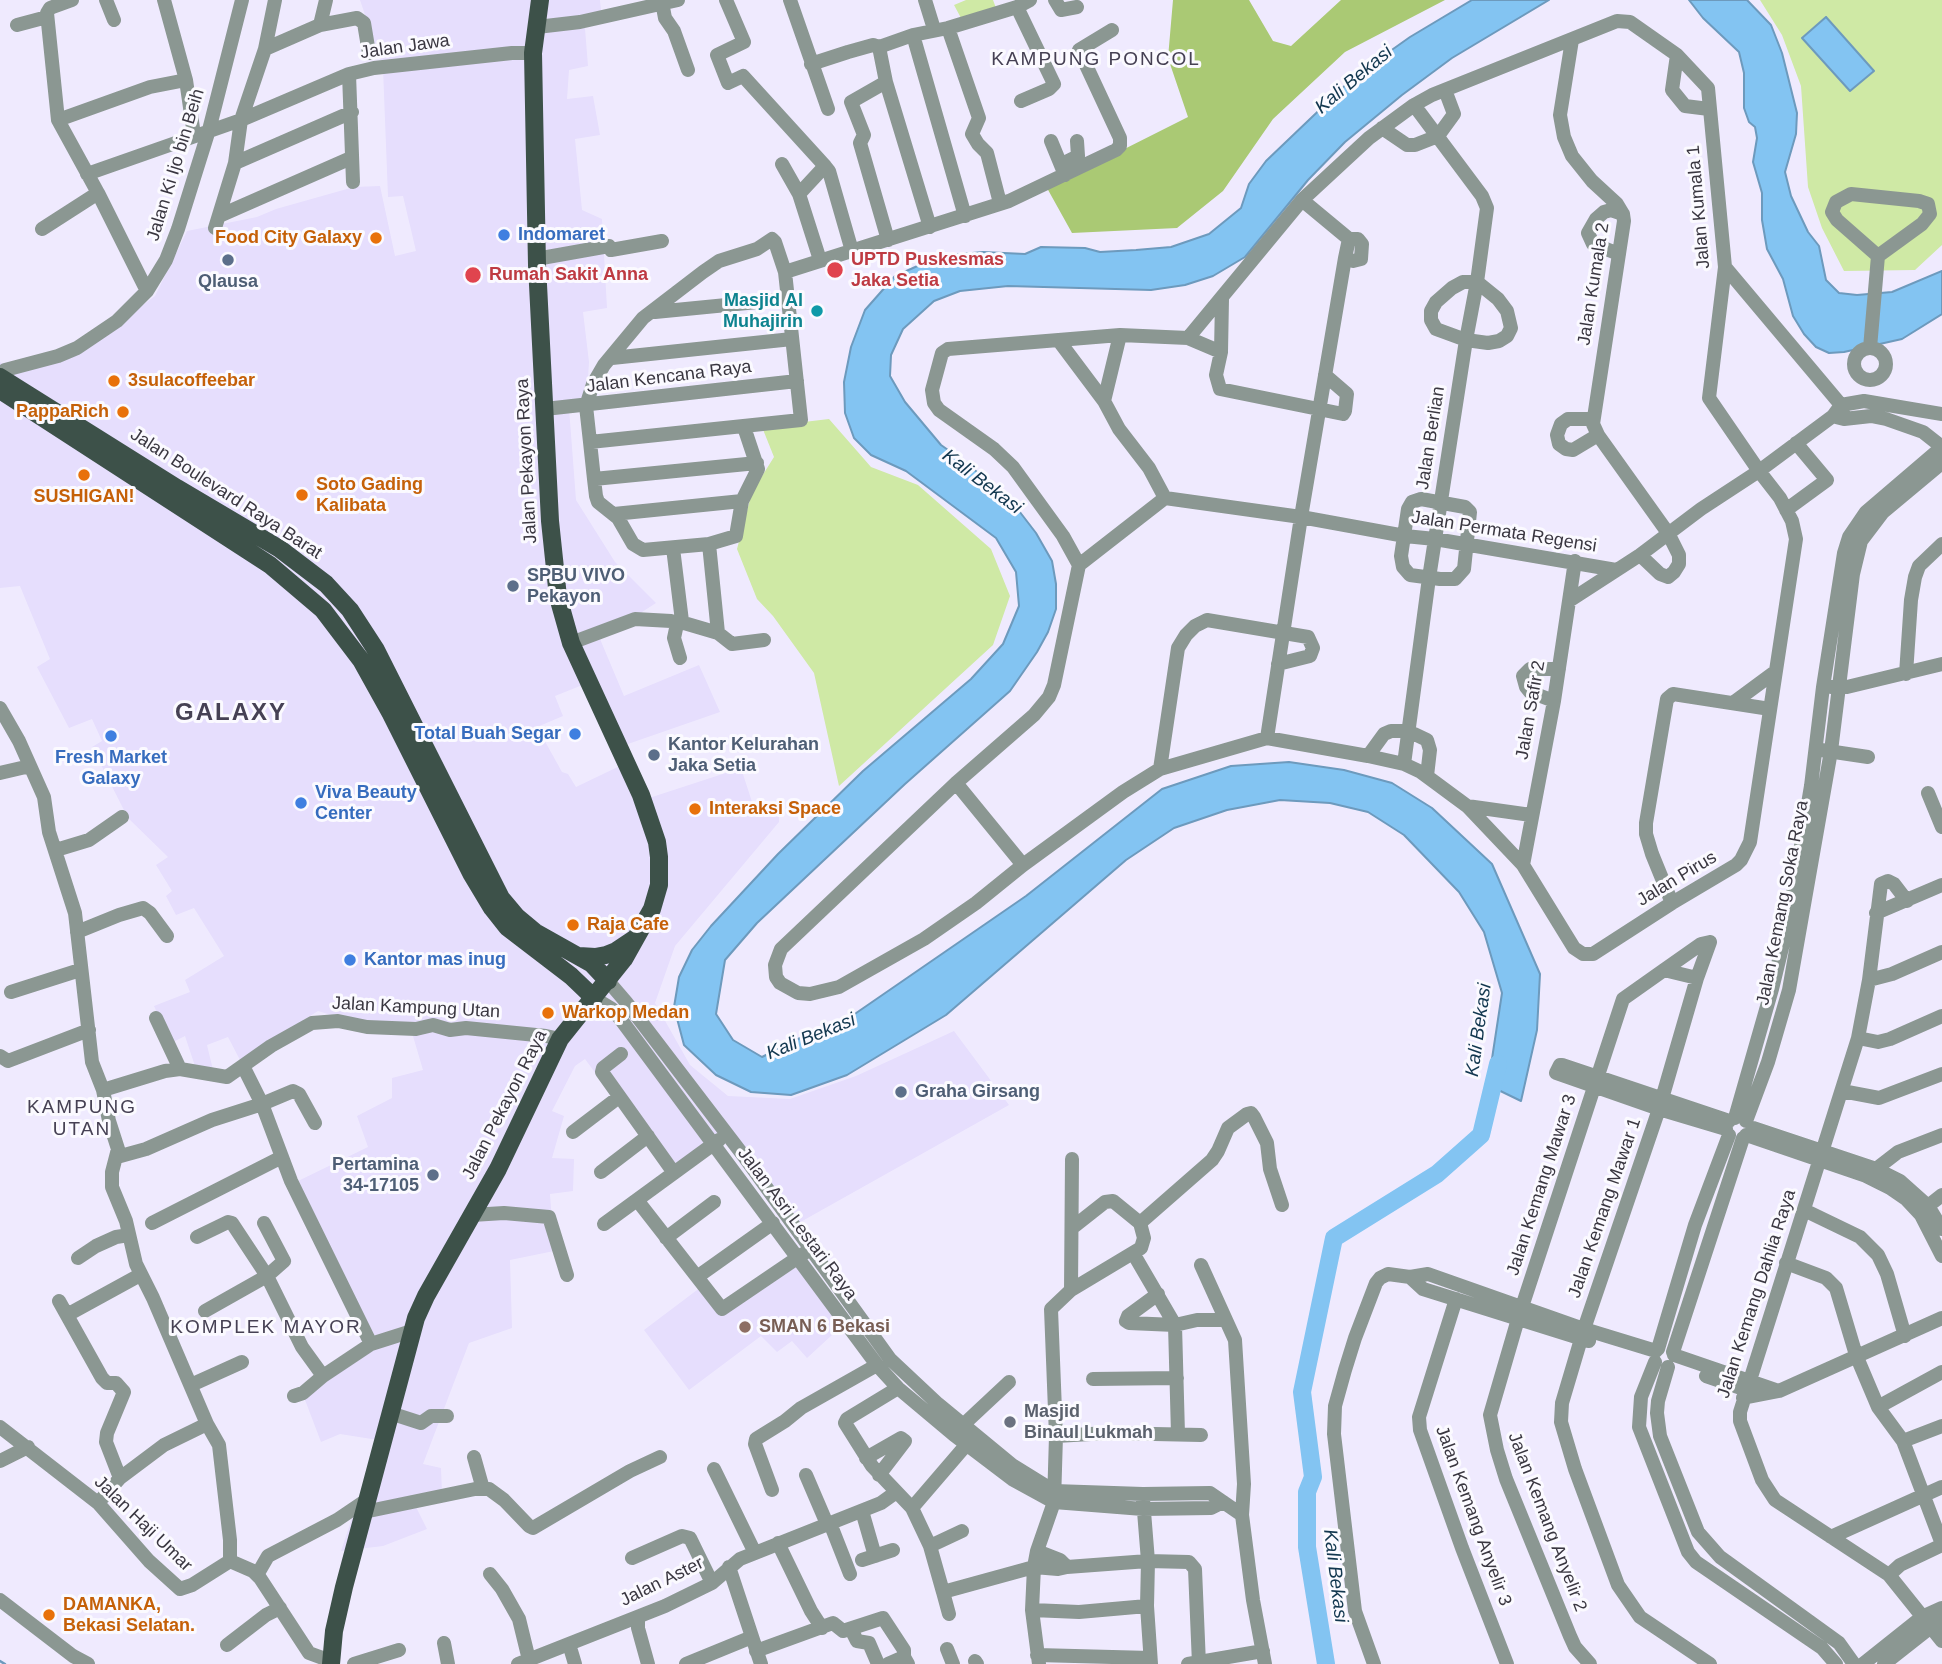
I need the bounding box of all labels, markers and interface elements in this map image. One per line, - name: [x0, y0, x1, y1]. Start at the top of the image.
- street label: Jalan Jawa: [359, 30, 451, 64]
- water label: Kali Bekasi: [1311, 41, 1397, 119]
- district label: KAMPUNG PONCOL: [993, 49, 1199, 71]
- street label: Jalan Ki Ijo bin Beih: [143, 86, 209, 244]
- street label: Jalan Kumala 1: [1683, 144, 1715, 270]
- street label: Jalan Kumala 2: [1574, 221, 1614, 347]
- place label: Indomaret: [518, 224, 605, 246]
- place label: Food City Galaxy: [215, 227, 362, 249]
- marker: Indomaret: [496, 227, 512, 243]
- marker: Food City Galaxy: [368, 230, 384, 246]
- place label: UPTD Puskesmas Jaka Setia: [851, 249, 1004, 292]
- marker: Qlausa: [220, 252, 236, 268]
- marker: UPTD Puskesmas Jaka Setia: [825, 260, 845, 280]
- place label: Rumah Sakit Anna: [489, 264, 648, 286]
- marker: Rumah Sakit Anna: [463, 265, 483, 285]
- place label: Qlausa: [198, 271, 258, 293]
- place label: Masjid Al Muhajirin: [723, 290, 803, 332]
- marker: Masjid Al Muhajirin: [809, 303, 825, 319]
- street label: Jalan Kencana Raya: [585, 356, 753, 398]
- place label: 3sulacoffeebar: [128, 370, 255, 392]
- marker: 3sulacoffeebar: [106, 373, 122, 389]
- street label: Jalan Pekayon Raya: [512, 378, 542, 544]
- street label: Jalan Berlian: [1412, 385, 1450, 491]
- place label: PappaRich: [16, 401, 109, 423]
- marker: PappaRich: [115, 404, 131, 420]
- street label: Jalan Boulevard Raya Barat: [126, 424, 326, 564]
- water label: Kali Bekasi: [938, 445, 1026, 519]
- marker: SUSHIGAN!: [76, 467, 92, 483]
- place label: Soto Gading Kalibata: [316, 474, 423, 516]
- place label: SUSHIGAN!: [33, 486, 135, 508]
- marker: Soto Gading Kalibata: [294, 487, 310, 503]
- street label: Jalan Permata Regensi: [1410, 507, 1598, 557]
- place label: SPBU VIVO Pekayon: [527, 565, 625, 608]
- marker: SPBU VIVO Pekayon: [505, 578, 521, 594]
- street label: Jalan Safir 2: [1512, 659, 1550, 761]
- district label: GALAXY: [176, 699, 286, 727]
- place label: Total Buah Segar: [414, 723, 561, 745]
- marker: Total Buah Segar: [567, 726, 583, 742]
- marker: Fresh Market Galaxy: [103, 728, 119, 744]
- place label: Kantor Kelurahan Jaka Setia: [668, 734, 819, 776]
- place label: Fresh Market Galaxy: [55, 747, 167, 790]
- marker: Kantor Kelurahan Jaka Setia: [646, 747, 662, 763]
- place label: Viva Beauty Center: [315, 782, 417, 824]
- marker: Viva Beauty Center: [293, 795, 309, 811]
- place label: Interaksi Space: [709, 798, 841, 820]
- street label: Jalan Kemang Soka Raya: [1753, 799, 1813, 1007]
- marker: Interaksi Space: [687, 801, 703, 817]
- street label: Jalan Pirus: [1633, 847, 1721, 911]
- place label: Raja Cafe: [587, 914, 669, 936]
- marker: Raja Cafe: [565, 917, 581, 933]
- place label: Kantor mas inug: [364, 949, 506, 971]
- marker: Kantor mas inug: [342, 952, 358, 968]
- water label: Kali Bekasi: [1461, 982, 1497, 1078]
- street label: Jalan Kampung Utan: [331, 993, 501, 1023]
- place label: Warkop Medan: [562, 1002, 689, 1024]
- marker: Warkop Medan: [540, 1005, 556, 1021]
- water label: Kali Bekasi: [763, 1009, 859, 1065]
- street label: Jalan Pekayon Raya: [458, 1027, 552, 1183]
- place label: Graha Girsang: [915, 1081, 1040, 1103]
- marker: Graha Girsang: [893, 1084, 909, 1100]
- street label: Jalan Kemang Mawar 3: [1503, 1092, 1581, 1278]
- district label: KAMPUNG UTAN: [28, 1097, 136, 1141]
- street label: Jalan Kemang Mawar 1: [1564, 1115, 1646, 1301]
- street label: Jalan Asri Lestari Raya: [733, 1144, 861, 1304]
- place label: Pertamina 34-17105: [332, 1154, 419, 1196]
- marker: Pertamina 34-17105: [425, 1167, 441, 1183]
- street label: Jalan Kemang Dahlia Raya: [1713, 1187, 1801, 1401]
- place label: SMAN 6 Bekasi: [759, 1316, 890, 1338]
- district label: KOMPLEK MAYOR: [172, 1317, 360, 1339]
- marker: SMAN 6 Bekasi: [737, 1319, 753, 1335]
- place label: Masjid Binaul Lukmah: [1024, 1401, 1153, 1444]
- marker: Masjid Binaul Lukmah: [1002, 1414, 1018, 1430]
- street label: Jalan Kemang Anyelir 3: [1430, 1423, 1516, 1609]
- street label: Jalan Kemang Anyelir 2: [1503, 1429, 1591, 1615]
- street label: Jalan Haji Umar: [89, 1472, 197, 1576]
- water label: Kali Bekasi: [1318, 1528, 1352, 1624]
- street label: Jalan Aster: [617, 1553, 707, 1611]
- place label: DAMANKA, Bekasi Selatan.: [63, 1594, 195, 1636]
- marker: DAMANKA, Bekasi Selatan.: [41, 1607, 57, 1623]

